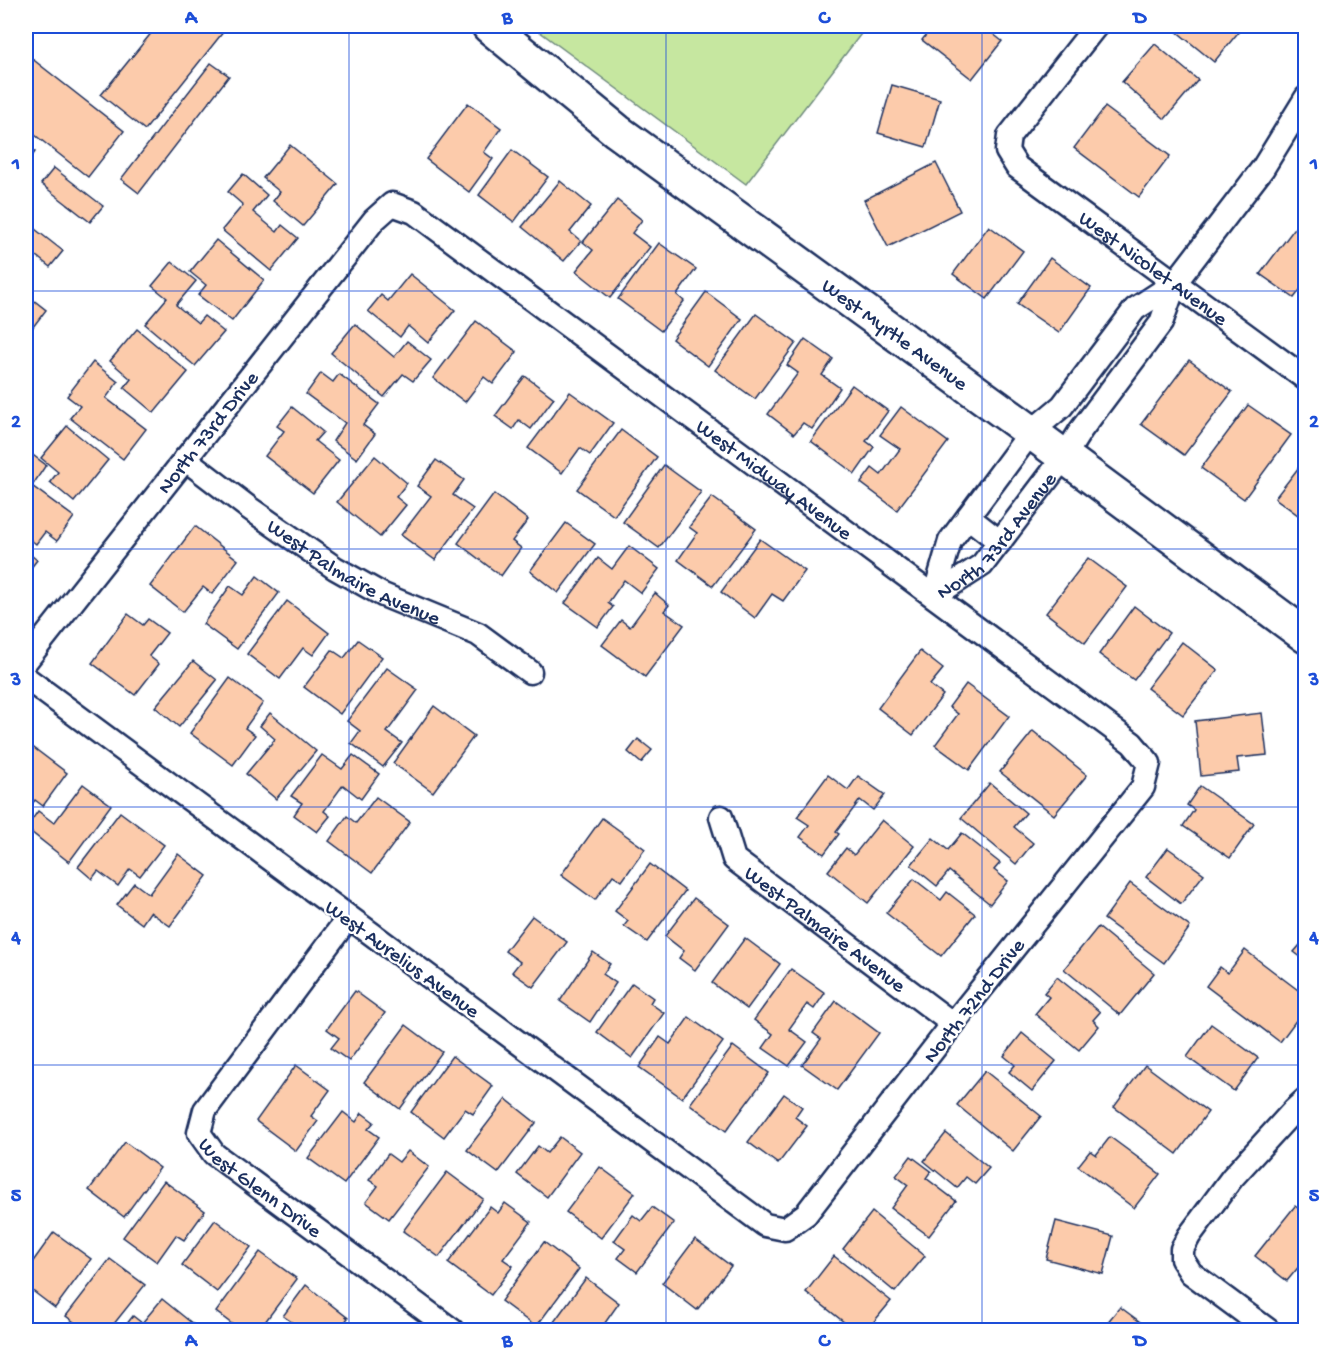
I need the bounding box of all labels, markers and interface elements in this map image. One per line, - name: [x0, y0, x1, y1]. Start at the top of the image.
- text: A: [184, 8, 199, 31]
- text: B: [501, 8, 513, 31]
- text: C: [818, 8, 832, 31]
- text: D: [1131, 8, 1147, 31]
- text: 1: [11, 154, 20, 177]
- text: 1: [1309, 154, 1318, 177]
- street label: West Nicolet Avenue: [1072, 207, 1232, 334]
- street label: West Myrtle Avenue: [816, 275, 972, 399]
- street label: North 73rd Drive: [154, 367, 266, 500]
- text: 2: [11, 412, 21, 435]
- text: 2: [1309, 412, 1319, 435]
- street label: West Midway Avenue: [690, 416, 857, 548]
- street label: North 73rd Avenue: [933, 468, 1064, 607]
- street label: West Palmaire Avenue: [261, 515, 444, 633]
- text: 3: [10, 670, 21, 693]
- text: 3: [1308, 670, 1319, 693]
- street label: West Palmaire Avenue: [738, 862, 910, 1001]
- street label: West Aurelius Avenue: [319, 896, 484, 1026]
- text: 4: [10, 928, 21, 951]
- text: 4: [1308, 928, 1319, 951]
- street label: North 72nd Drive: [919, 934, 1033, 1069]
- street label: West Glenn Drive: [191, 1134, 326, 1246]
- text: 5: [11, 1186, 22, 1209]
- text: 5: [1309, 1186, 1320, 1209]
- text: A: [184, 1331, 199, 1354]
- text: B: [501, 1331, 513, 1354]
- text: C: [818, 1331, 832, 1354]
- text: D: [1131, 1331, 1147, 1354]

